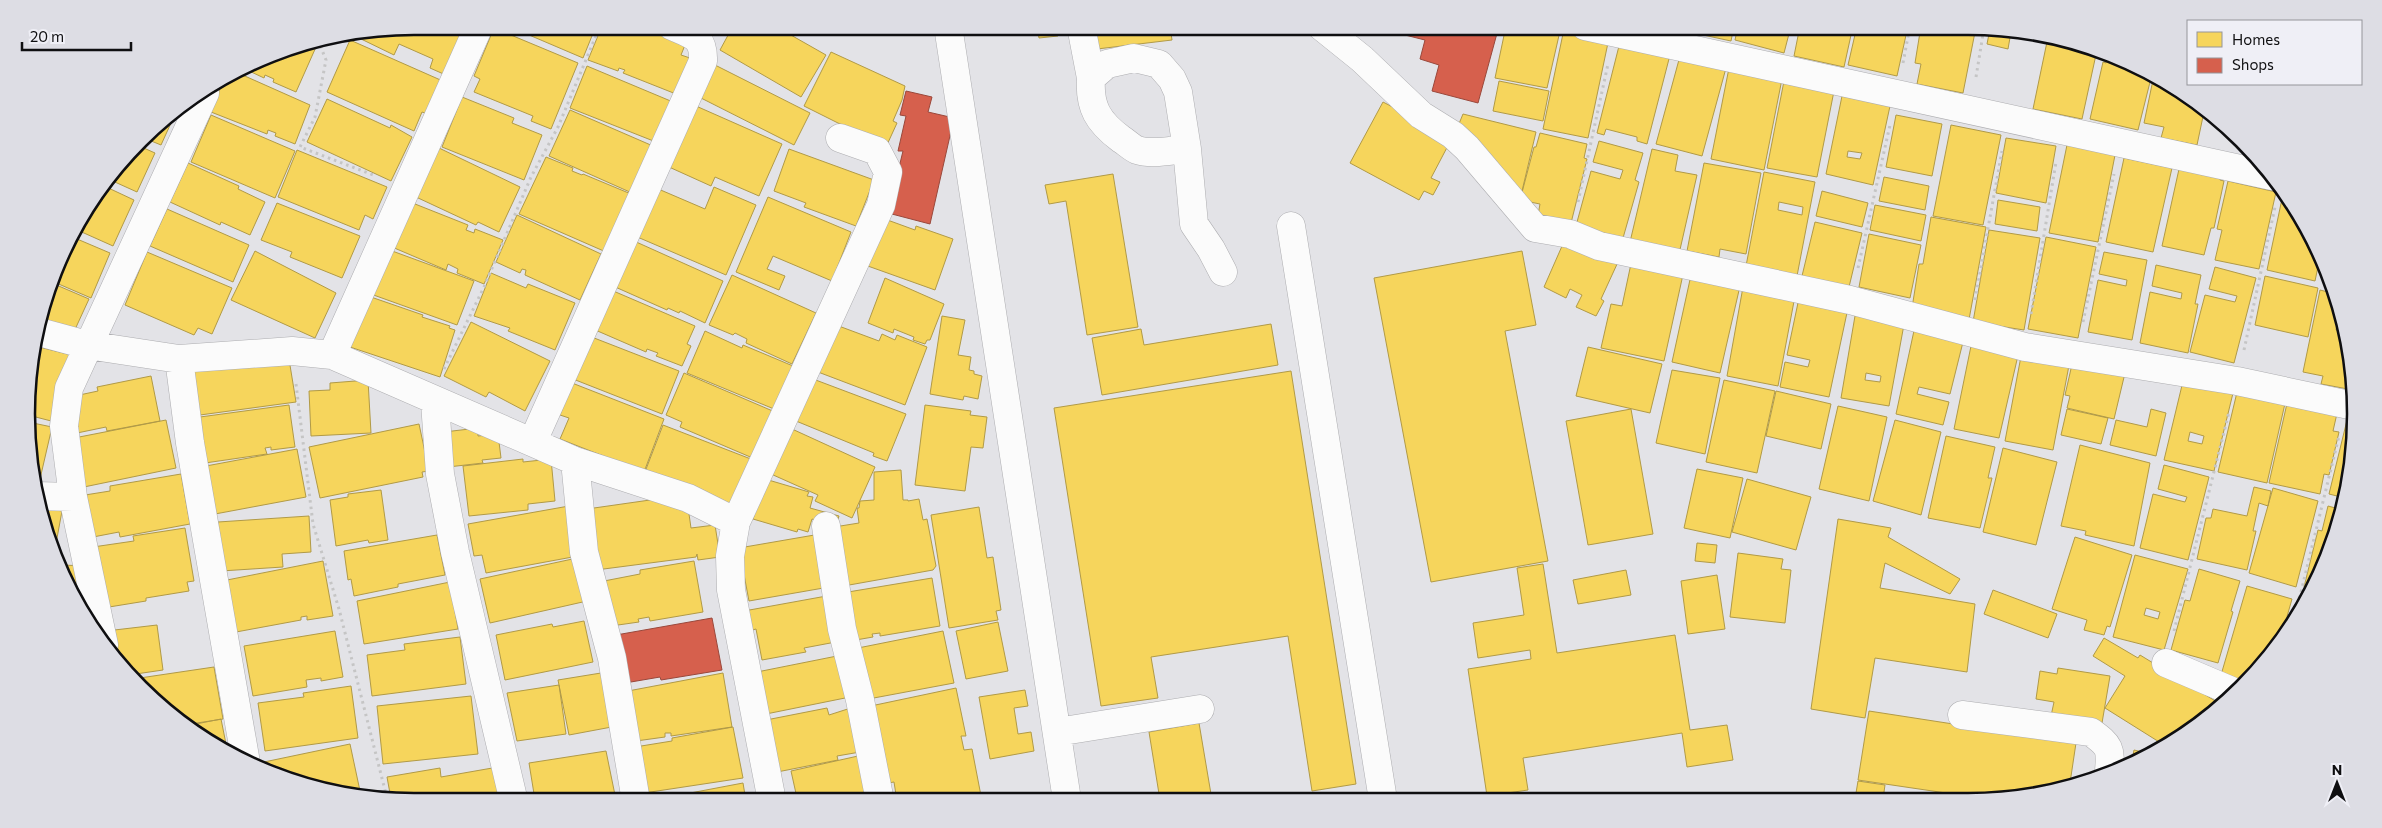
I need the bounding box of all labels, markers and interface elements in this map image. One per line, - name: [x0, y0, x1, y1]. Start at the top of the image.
- scale bar: [22, 20, 131, 52]
- legend: [2187, 20, 2362, 85]
- text: 20 m: [30, 27, 64, 45]
- text: Homes: [2232, 30, 2280, 48]
- text: Shops: [2232, 55, 2274, 73]
- north arrow: [2312, 758, 2362, 808]
- text: N: [2332, 761, 2342, 778]

